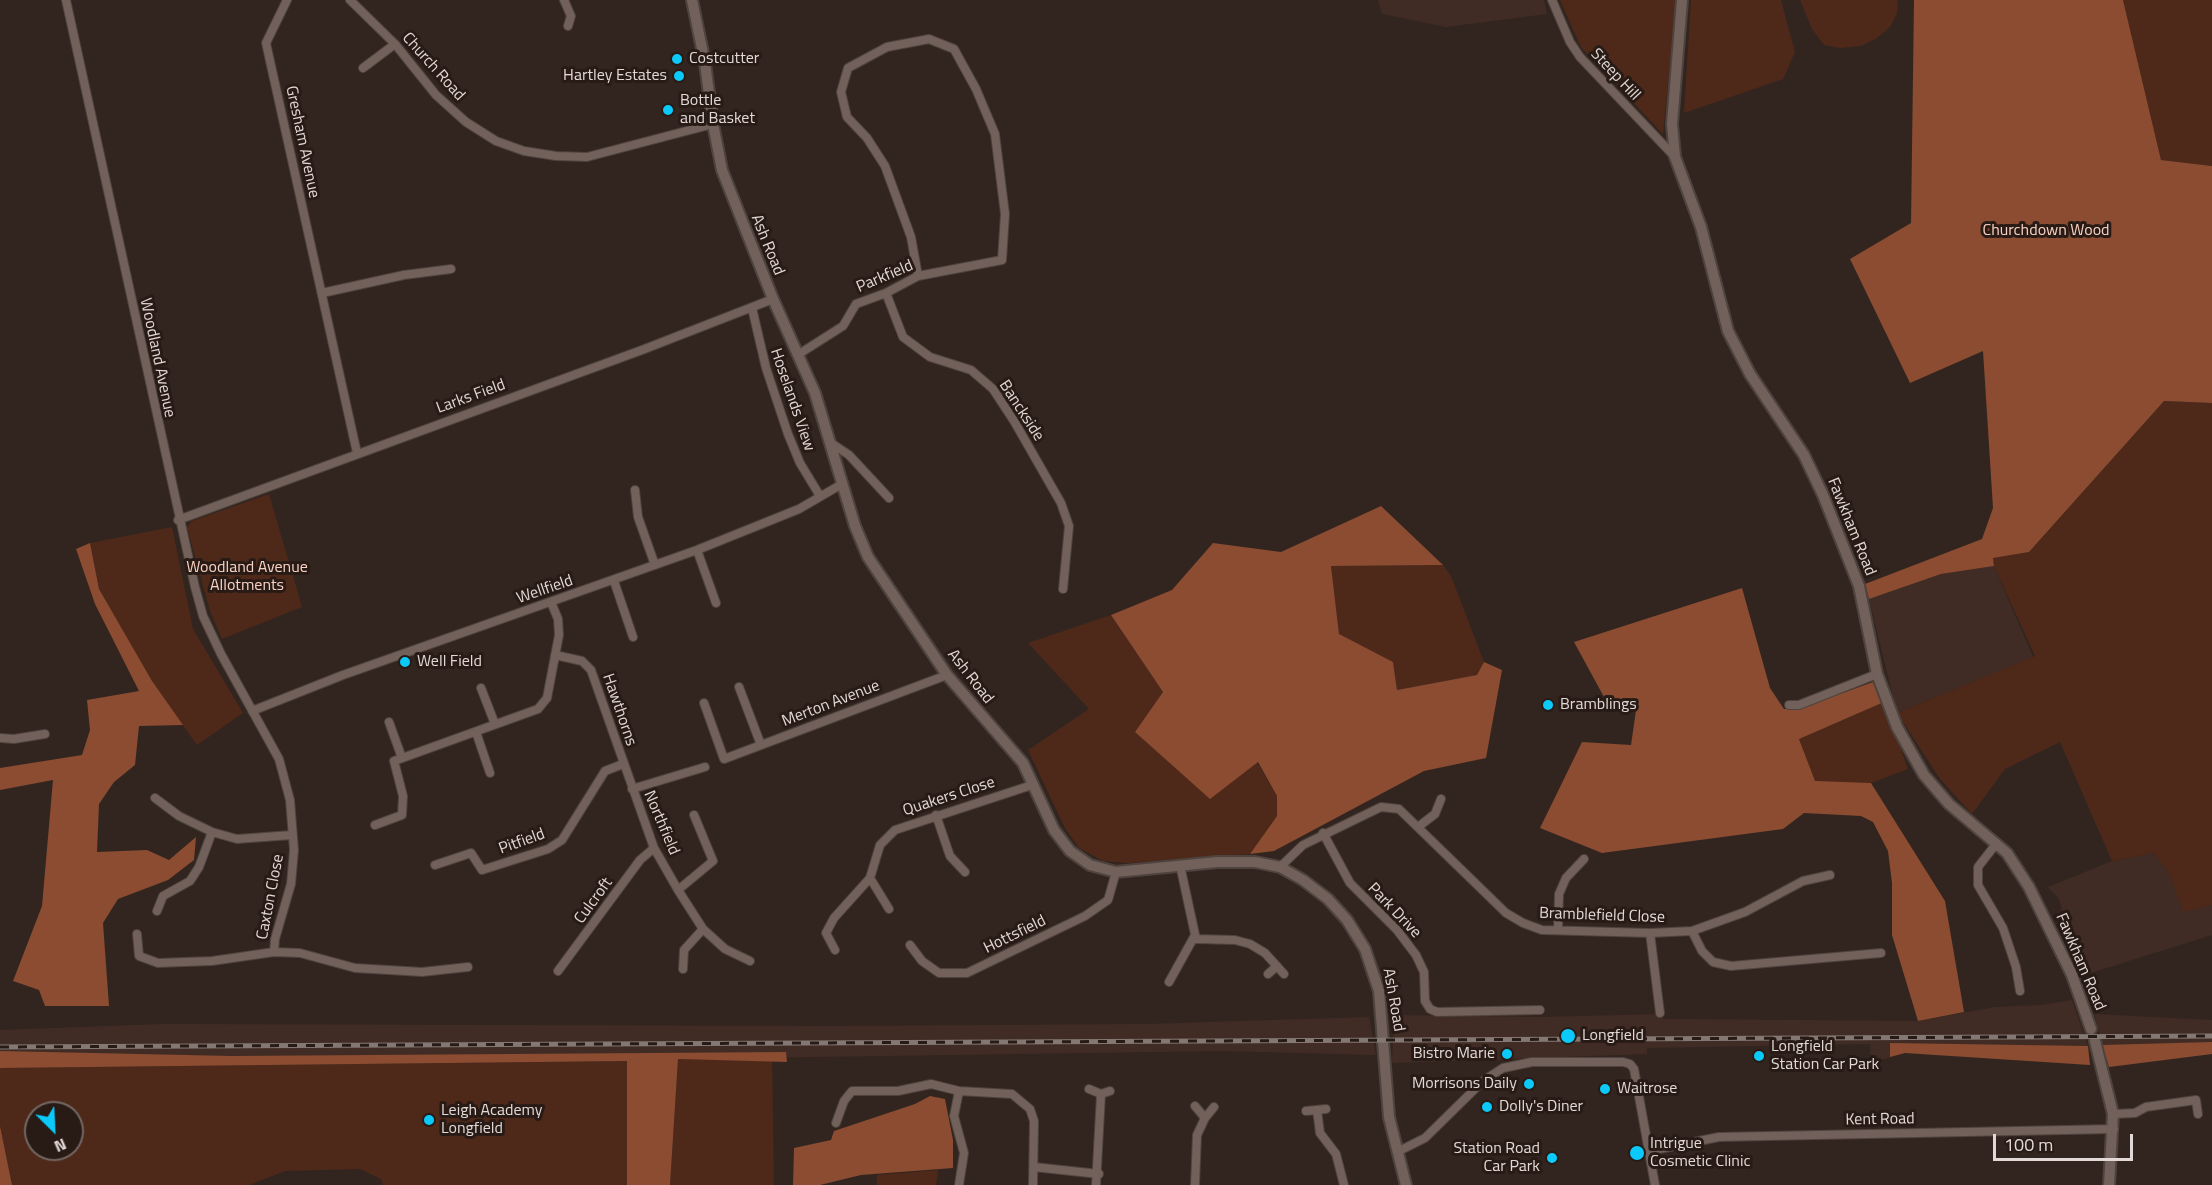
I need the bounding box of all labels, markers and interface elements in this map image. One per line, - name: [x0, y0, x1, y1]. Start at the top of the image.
- street label: Church Road: [397, 29, 469, 105]
- street label: Steep Hill: [1586, 45, 1644, 105]
- place label: Costcutter: [689, 49, 759, 69]
- marker: Costcutter: [670, 52, 684, 66]
- place label: Hartley Estates: [563, 66, 667, 86]
- marker: Hartley Estates: [672, 69, 686, 83]
- street label: Gresham Avenue: [281, 84, 323, 200]
- place label: Bottle and Basket: [680, 91, 755, 129]
- marker: Bottle and Basket: [661, 103, 675, 117]
- street label: Ash Road: [746, 212, 788, 278]
- park label: Churchdown Wood: [1982, 221, 2110, 241]
- street label: Parkfield: [854, 257, 916, 297]
- street label: Woodland Avenue: [135, 297, 179, 419]
- street label: Hoselands View: [765, 346, 819, 454]
- street label: Larks Field: [434, 376, 508, 418]
- street label: Banckside: [994, 377, 1048, 445]
- street label: Fawkham Road: [1823, 475, 1879, 579]
- park label: Woodland Avenue Allotments: [186, 558, 308, 596]
- street label: Wellfield: [514, 571, 576, 609]
- street label: Ash Road: [943, 646, 997, 708]
- place label: Well Field: [417, 652, 482, 672]
- marker: Well Field: [398, 655, 412, 669]
- street label: Hawthorns: [598, 671, 640, 749]
- street label: Merton Avenue: [779, 677, 883, 731]
- place label: Bramblings: [1560, 695, 1637, 715]
- marker: Bramblings: [1541, 698, 1555, 712]
- street label: Quakers Close: [901, 773, 997, 821]
- street label: Northfield: [639, 788, 683, 858]
- street label: Pitfield: [496, 825, 548, 859]
- street label: Caxton Close: [253, 853, 289, 941]
- street label: Culcroft: [571, 874, 617, 928]
- street label: Park Drive: [1363, 879, 1425, 943]
- street label: Bramblefield Close: [1539, 904, 1665, 928]
- street label: Fawkham Road: [2051, 910, 2109, 1014]
- street label: Hottsfield: [981, 912, 1049, 958]
- street label: Ash Road: [1378, 967, 1408, 1033]
- place label: Longfield: [1582, 1026, 1644, 1046]
- marker: Longfield: [1559, 1027, 1577, 1045]
- place label: Longfield Station Car Park: [1771, 1037, 1879, 1075]
- place label: Bistro Marie: [1413, 1044, 1495, 1064]
- marker: Bistro Marie: [1500, 1047, 1514, 1061]
- marker: Longfield Station Car Park: [1752, 1049, 1766, 1063]
- place label: Morrisons Daily: [1412, 1074, 1517, 1094]
- marker: Morrisons Daily: [1522, 1077, 1536, 1091]
- place label: Waitrose: [1617, 1079, 1677, 1099]
- marker: Waitrose: [1598, 1082, 1612, 1096]
- place label: Dolly's Diner: [1499, 1097, 1583, 1117]
- marker: Dolly's Diner: [1480, 1100, 1494, 1114]
- north arrow: [24, 1101, 84, 1161]
- place label: Leigh Academy Longfield: [441, 1101, 542, 1139]
- street label: Kent Road: [1845, 1110, 1915, 1130]
- marker: Leigh Academy Longfield: [422, 1113, 436, 1127]
- scale bar: [1996, 1122, 2136, 1160]
- text: 100 m: [2004, 1131, 2053, 1158]
- text: N: [51, 1132, 70, 1159]
- place label: Intrigue Cosmetic Clinic: [1650, 1134, 1750, 1172]
- place label: Station Road Car Park: [1454, 1139, 1540, 1177]
- marker: Intrigue Cosmetic Clinic: [1628, 1144, 1646, 1162]
- marker: Station Road Car Park: [1545, 1151, 1559, 1165]

